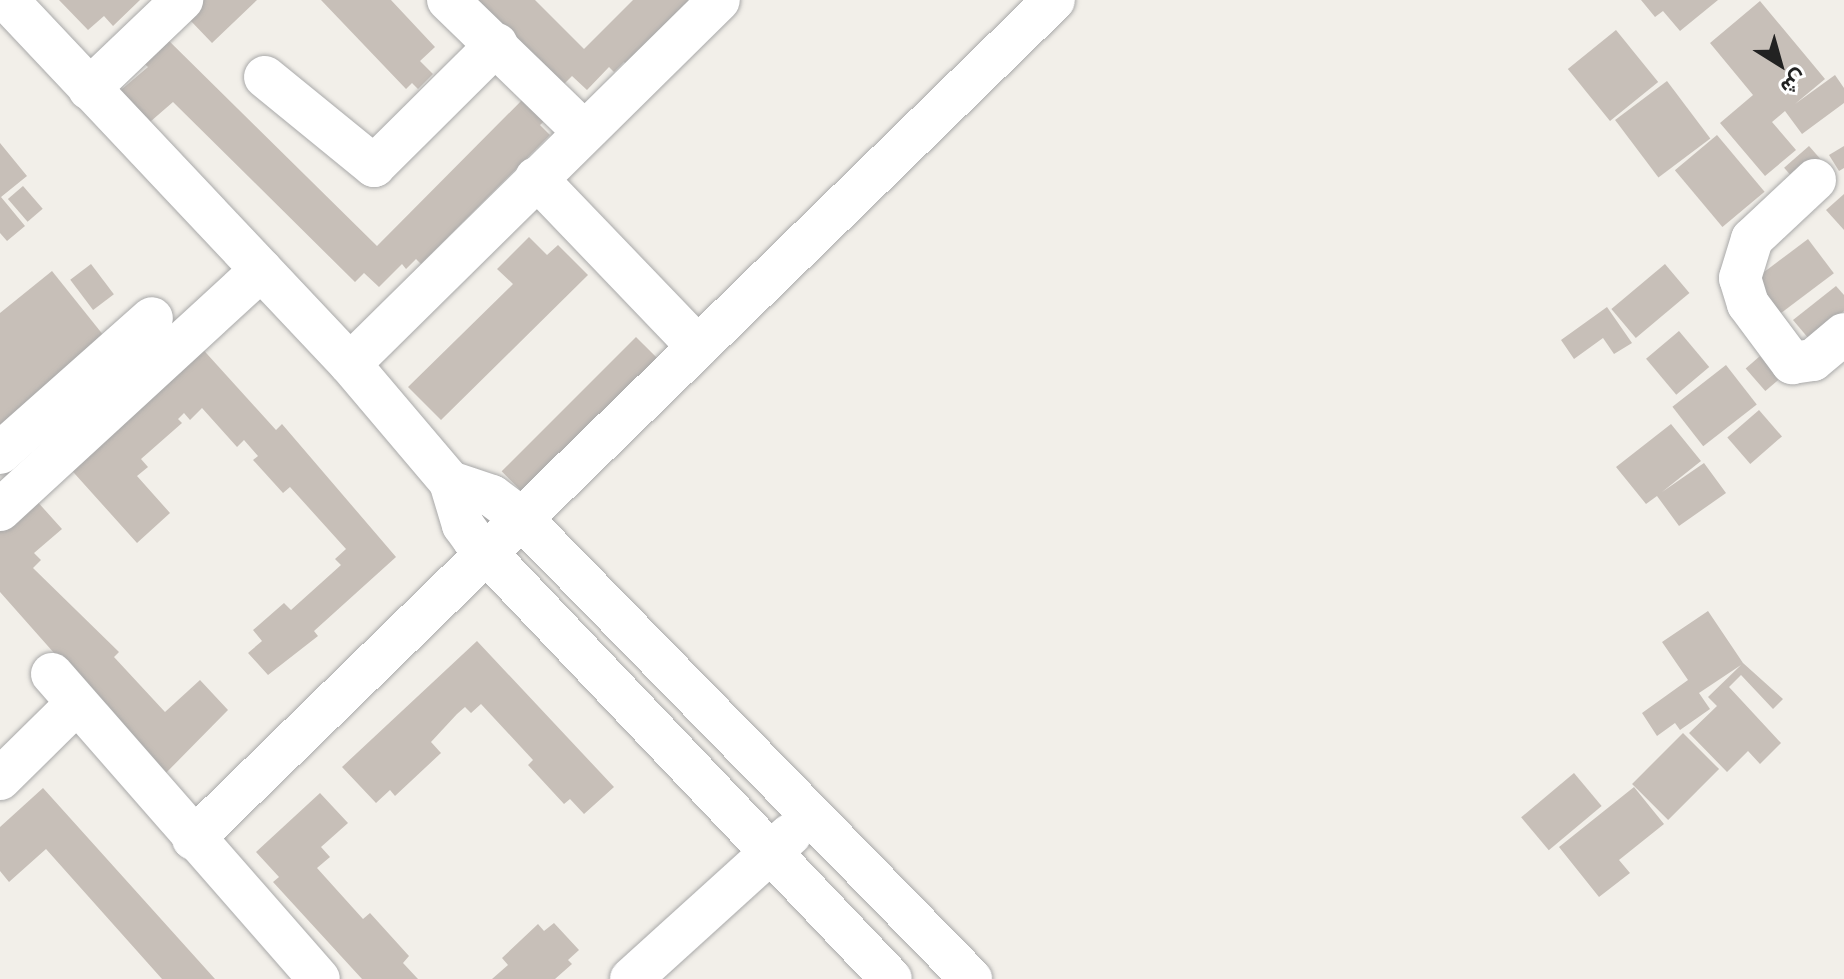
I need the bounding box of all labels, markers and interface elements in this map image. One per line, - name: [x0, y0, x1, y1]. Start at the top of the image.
- north arrow: [1740, 24, 1820, 104]
- text: ش: [1775, 64, 1813, 102]

